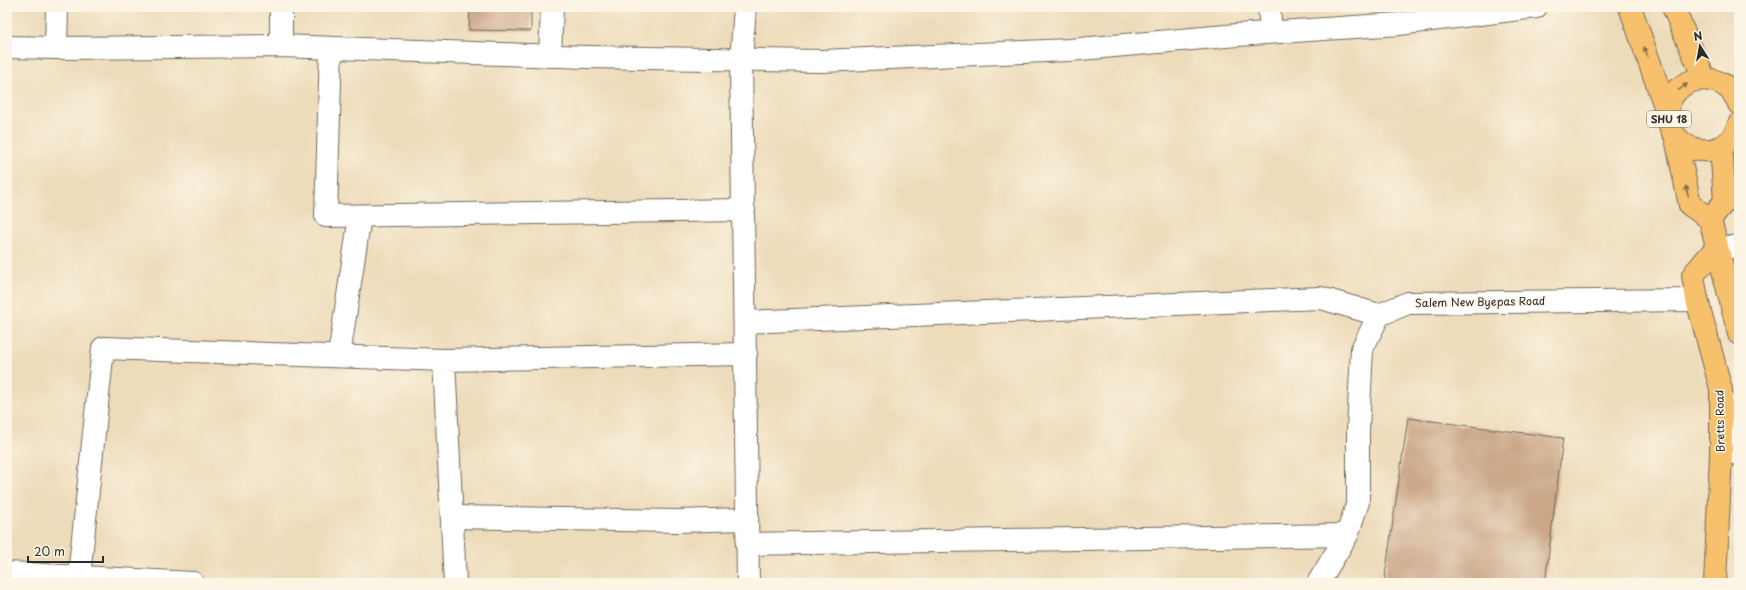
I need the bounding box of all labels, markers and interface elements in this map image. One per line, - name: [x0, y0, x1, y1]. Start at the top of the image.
- north arrow: [1680, 26, 1720, 66]
- text: N: [1692, 26, 1704, 45]
- one-way arrow: [1643, 46, 1649, 58]
- one-way arrow: [1678, 83, 1689, 91]
- road number: SHU 18: [1647, 111, 1691, 127]
- one-way arrow: [1684, 185, 1690, 197]
- street label: Salem New Byepas Road: [1415, 292, 1545, 311]
- street label: Bretts Road: [1710, 389, 1729, 453]
- scale bar: [28, 538, 103, 564]
- text: 20 m: [34, 542, 65, 560]

